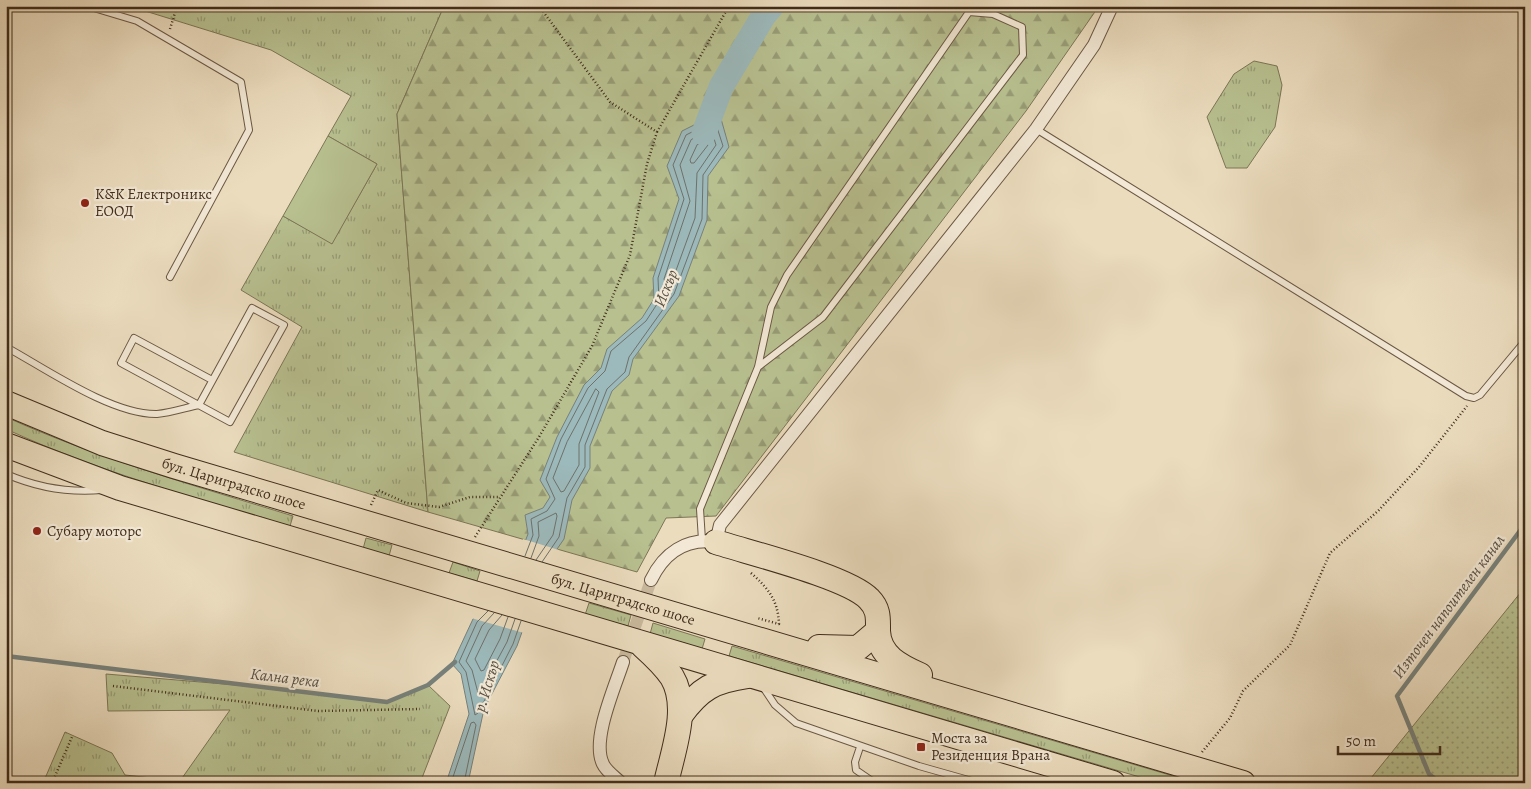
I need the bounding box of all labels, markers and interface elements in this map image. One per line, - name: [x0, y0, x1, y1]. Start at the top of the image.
- place label: K&K Електроникс ЕООД: [95, 184, 212, 221]
- marker: K&K Електроникс ЕООД: [79, 197, 91, 209]
- water label: Искър: [649, 266, 683, 310]
- street label: бул. Цариградско шосе: [159, 453, 308, 515]
- place label: Субару моторс: [47, 521, 142, 541]
- marker: Субару моторс: [31, 525, 43, 537]
- water label: Източен напоителен канал: [1387, 530, 1511, 683]
- street label: бул. Цариградско шосе: [549, 568, 698, 630]
- water label: р. Искър: [468, 658, 505, 716]
- water label: Кална река: [249, 663, 321, 693]
- scale bar: [1338, 724, 1441, 756]
- place label: Моста за Резиденция Врана: [931, 728, 1050, 765]
- text: 50 m: [1346, 731, 1376, 751]
- marker: Моста за Резиденция Врана: [915, 741, 927, 753]

